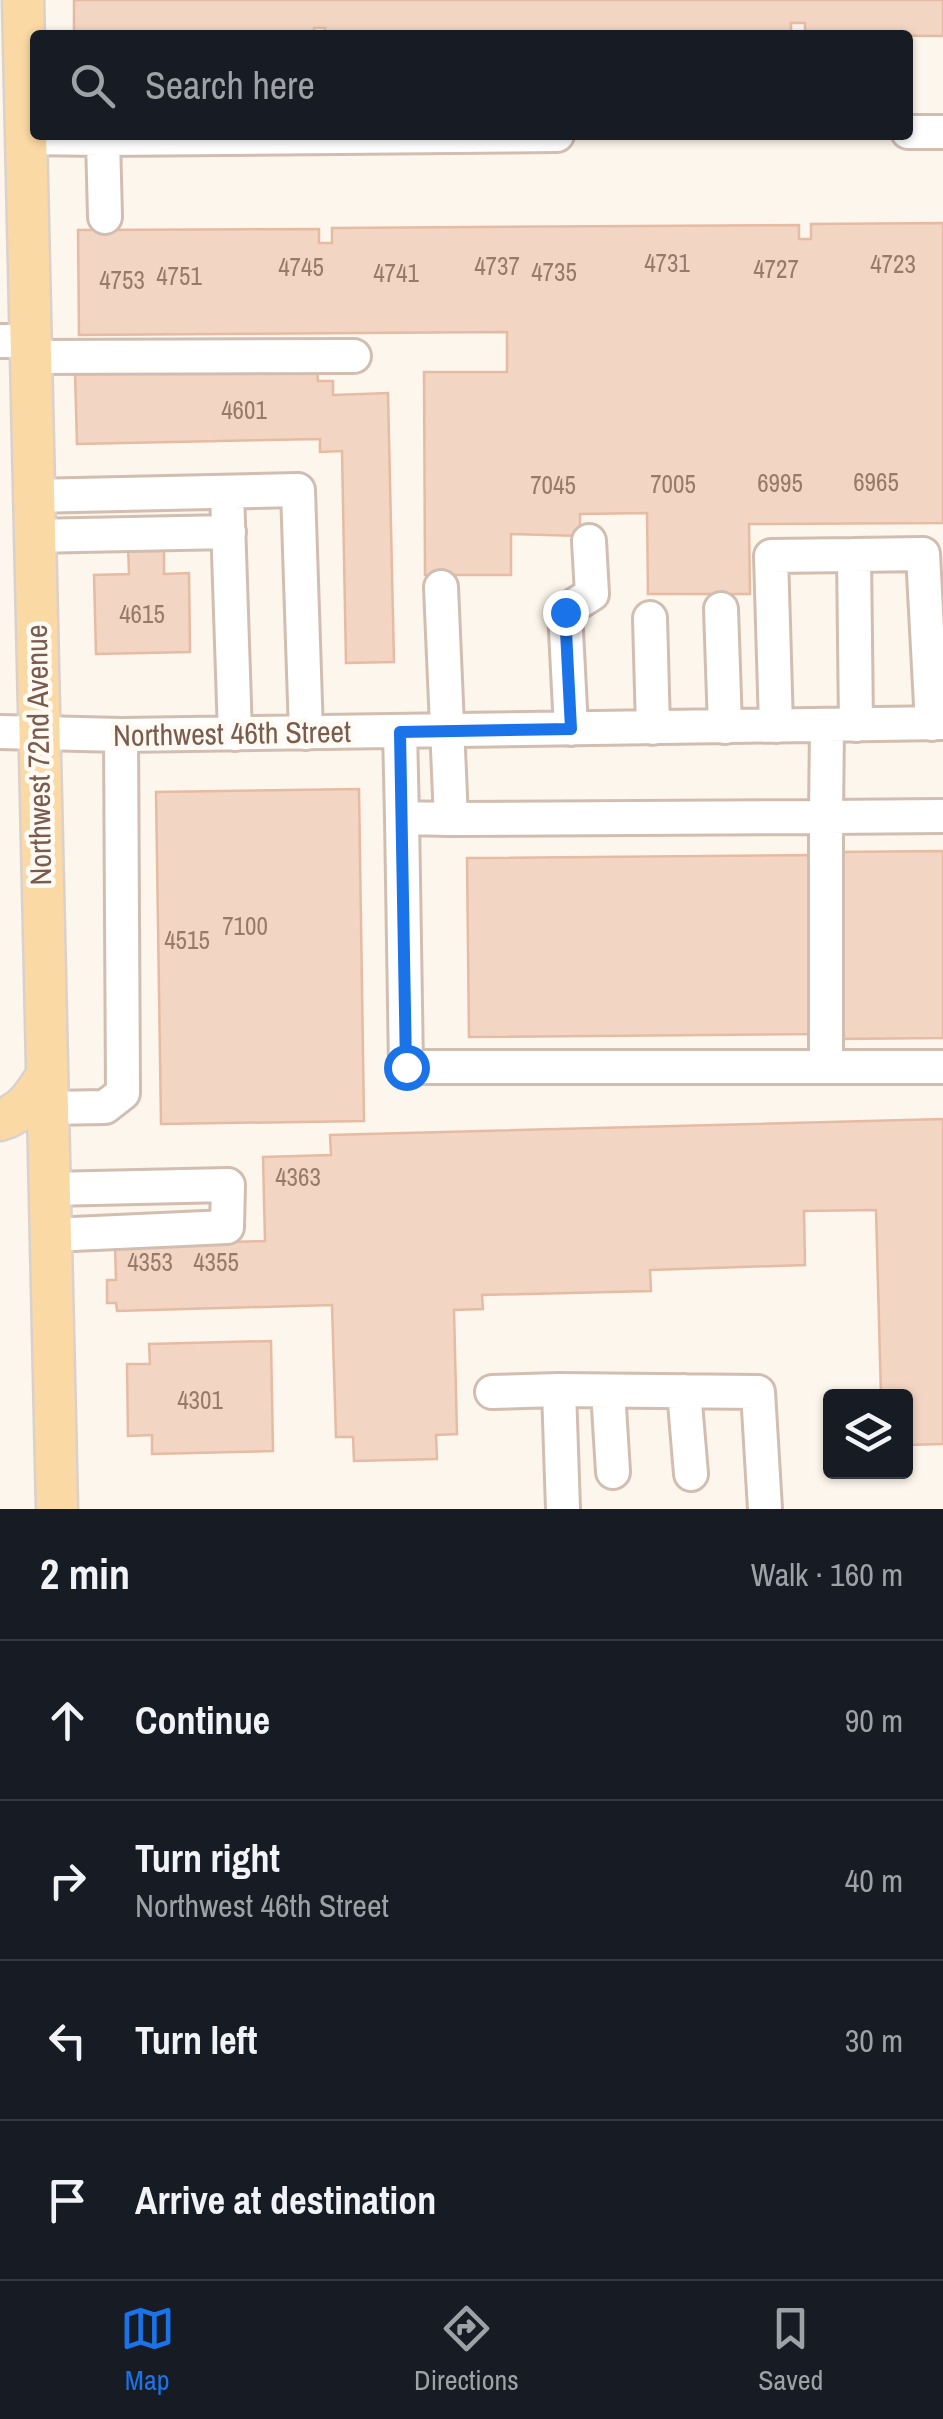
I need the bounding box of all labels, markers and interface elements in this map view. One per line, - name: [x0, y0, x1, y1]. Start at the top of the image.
- search box: [30, 30, 913, 140]
- icon: search: [65, 58, 120, 113]
- text: Search here: [145, 60, 315, 111]
- house number: 4731: [644, 246, 690, 280]
- house number: 4723: [870, 247, 916, 281]
- house number: 4737: [474, 249, 520, 283]
- house number: 4745: [278, 250, 324, 284]
- house number: 4727: [753, 252, 799, 286]
- house number: 4735: [531, 255, 577, 289]
- house number: 4741: [373, 256, 419, 290]
- house number: 4751: [156, 259, 202, 293]
- house number: 4753: [99, 263, 145, 297]
- house number: 4601: [221, 393, 267, 427]
- house number: 6965: [853, 465, 899, 499]
- house number: 6995: [757, 466, 803, 500]
- house number: 7005: [650, 467, 696, 501]
- house number: 7045: [530, 468, 576, 502]
- route end: [543, 590, 589, 636]
- house number: 4615: [119, 597, 165, 631]
- street label: Northwest 72nd Avenue: [16, 624, 60, 886]
- street label: Northwest 46th Street: [113, 711, 351, 755]
- house number: 7100: [222, 909, 268, 943]
- house number: 4515: [164, 923, 210, 957]
- route start: [384, 1045, 430, 1091]
- house number: 4363: [275, 1160, 321, 1194]
- house number: 4353: [127, 1245, 173, 1279]
- house number: 4355: [193, 1245, 239, 1279]
- house number: 4301: [177, 1383, 223, 1417]
- map controls: [823, 1389, 913, 1479]
- button: layers: [823, 1389, 913, 1479]
- text: 2 min: [40, 1546, 130, 1602]
- text: Walk · 160 m: [751, 1553, 903, 1596]
- icon: ahead: [40, 1693, 95, 1748]
- text: Continue: [135, 1695, 270, 1746]
- text: 90 m: [845, 1699, 903, 1742]
- text: Turn right: [135, 1833, 280, 1884]
- icon: right: [40, 1853, 95, 1908]
- text: 40 m: [845, 1859, 903, 1902]
- text: Northwest 46th Street: [135, 1884, 389, 1927]
- icon: left: [40, 2013, 95, 2068]
- text: Turn left: [135, 2015, 257, 2066]
- text: 30 m: [845, 2019, 903, 2062]
- icon: arrive: [40, 2173, 95, 2228]
- text: Arrive at destination: [135, 2175, 436, 2226]
- tab: Map: [120, 2301, 175, 2399]
- tab: Directions: [414, 2301, 519, 2399]
- tab: Saved: [758, 2301, 823, 2399]

